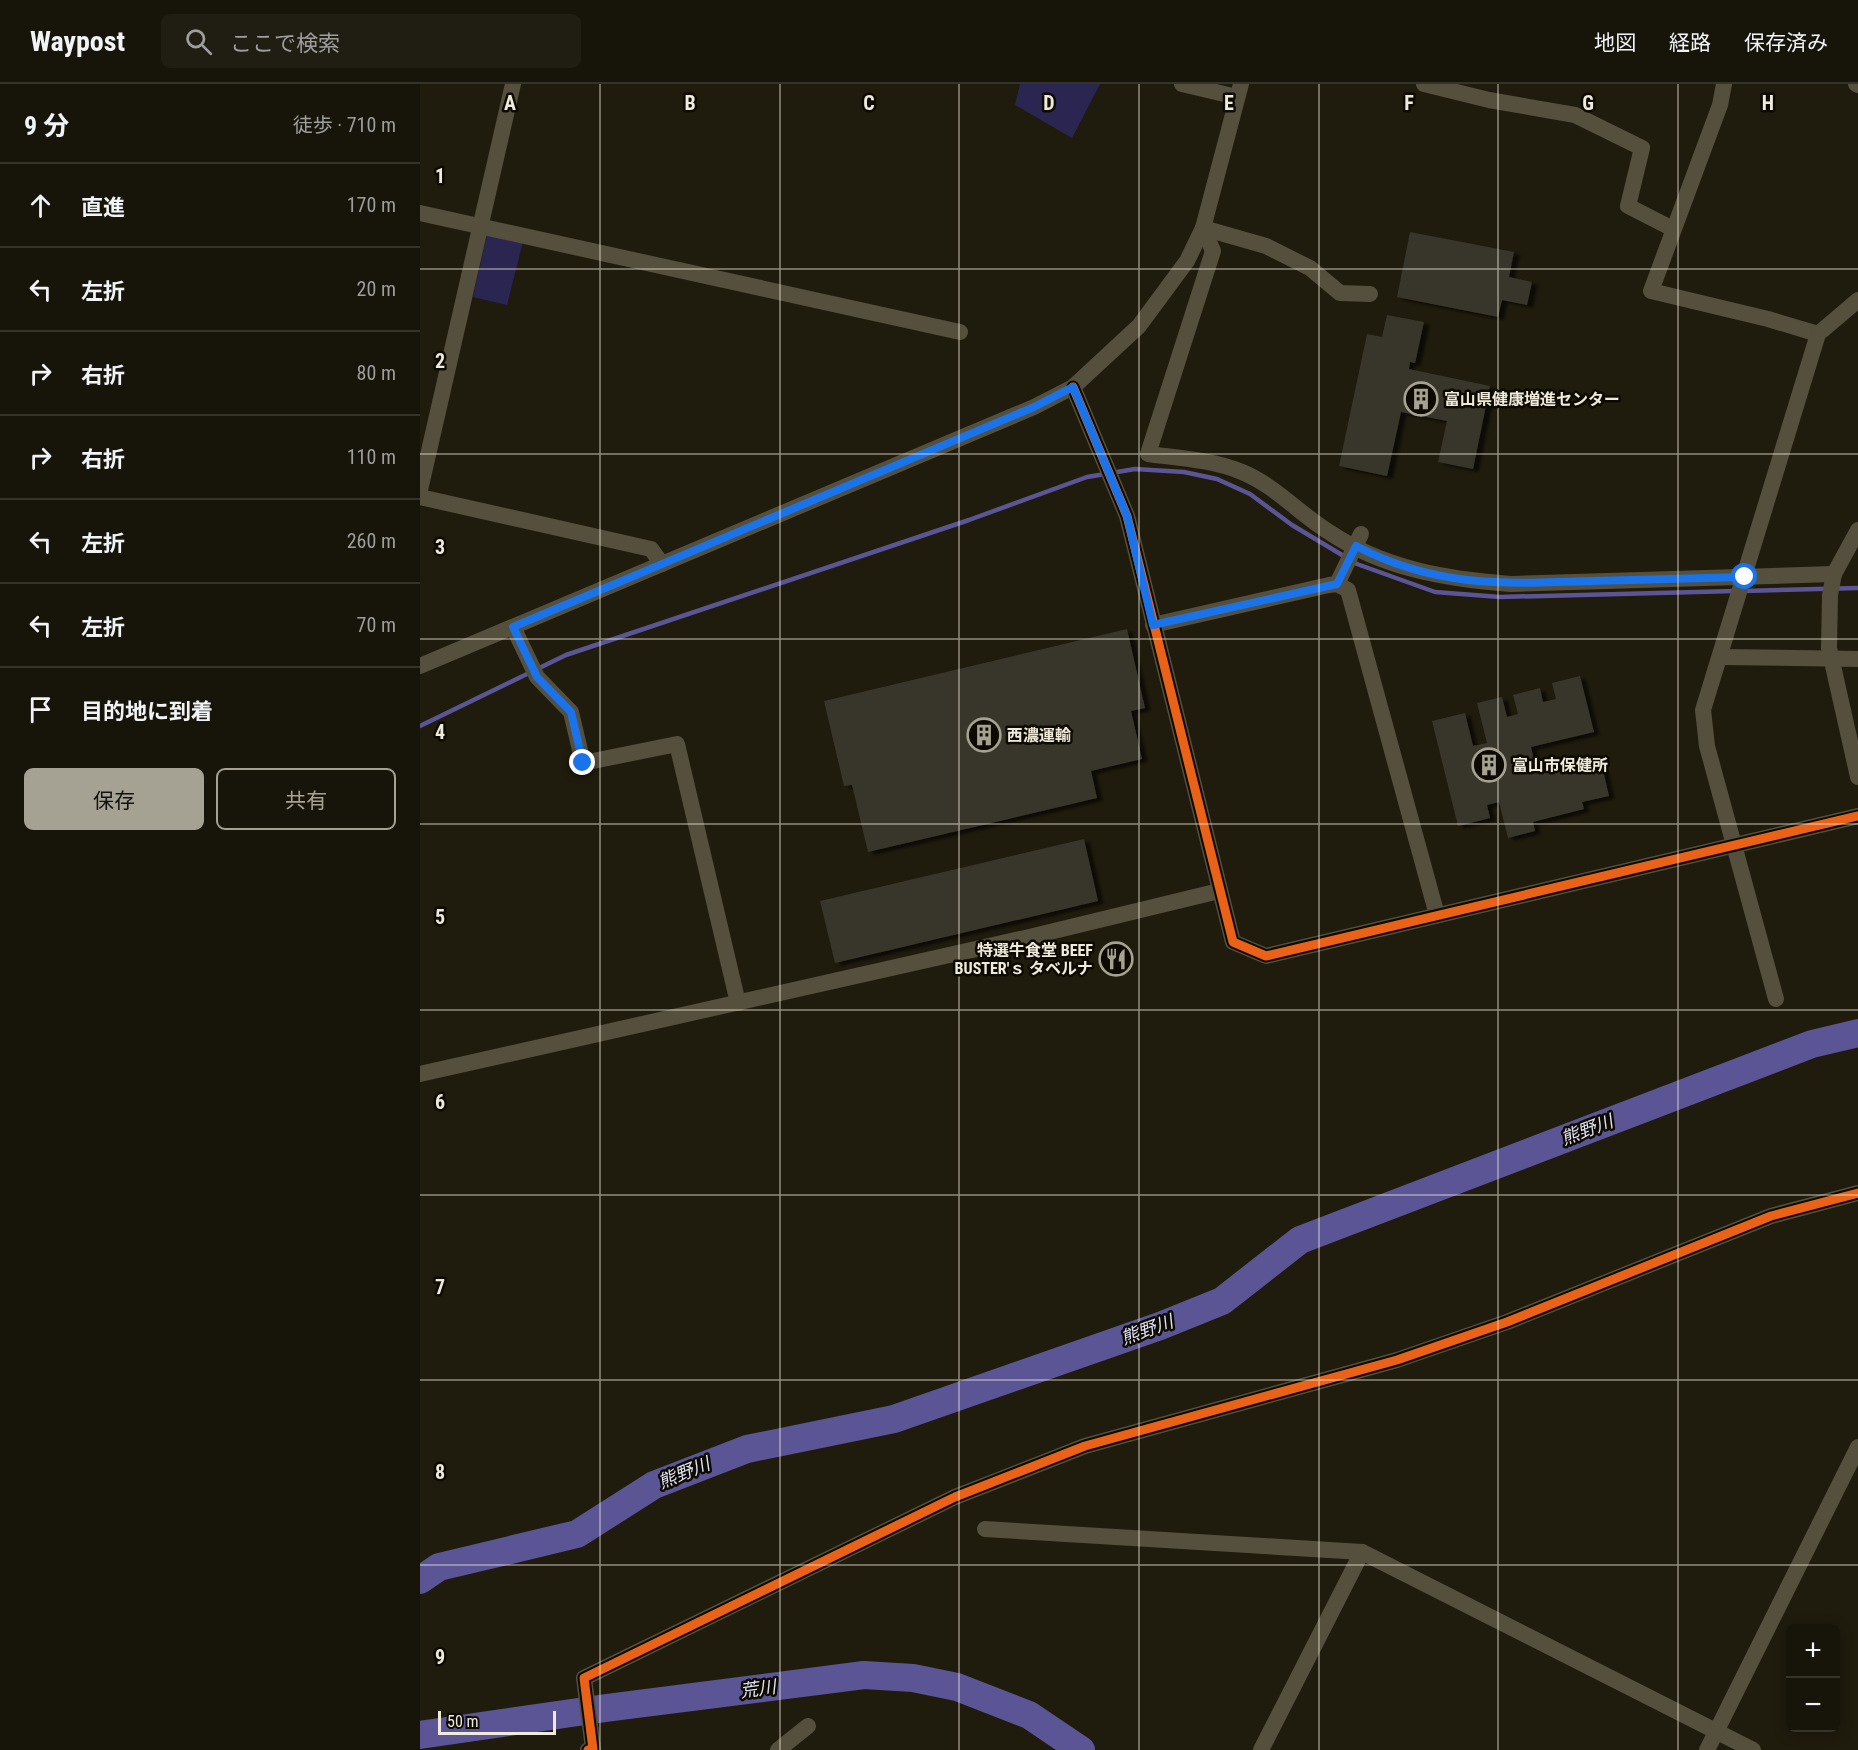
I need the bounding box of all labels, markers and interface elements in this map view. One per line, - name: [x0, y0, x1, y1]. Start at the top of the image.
- search box: [161, 14, 581, 68]
- text: Waypost: [30, 25, 125, 58]
- icon: search: [182, 25, 215, 58]
- text: ここで検索: [230, 31, 340, 56]
- text: 地図: [1594, 31, 1636, 55]
- text: 経路: [1669, 31, 1711, 55]
- text: 保存済み: [1744, 31, 1828, 55]
- text: A: [504, 91, 516, 115]
- text: B: [684, 91, 696, 115]
- text: C: [863, 91, 875, 115]
- text: D: [1043, 91, 1055, 115]
- text: E: [1224, 91, 1234, 115]
- text: F: [1404, 91, 1414, 115]
- text: G: [1582, 91, 1594, 115]
- text: H: [1762, 91, 1774, 115]
- text: 9 分: [24, 111, 69, 141]
- text: 徒歩 · 710 m: [293, 113, 396, 137]
- text: 1: [435, 164, 445, 188]
- icon: ahead: [24, 189, 57, 222]
- text: 170 m: [347, 193, 396, 217]
- text: 直進: [81, 195, 125, 220]
- icon: left: [24, 273, 57, 306]
- text: 20 m: [357, 277, 396, 301]
- text: 左折: [81, 279, 125, 304]
- text: 2: [435, 349, 445, 373]
- icon: right: [24, 357, 57, 390]
- text: 80 m: [357, 361, 396, 385]
- text: 右折: [81, 363, 125, 388]
- building icon: 富山県健康増進センター: [1403, 381, 1439, 417]
- place label: 富山県健康増進センター: [1444, 390, 1620, 409]
- icon: right: [24, 441, 57, 474]
- text: 110 m: [347, 445, 396, 469]
- text: 右折: [81, 447, 125, 472]
- icon: left: [24, 525, 57, 558]
- text: 260 m: [347, 529, 396, 553]
- text: 左折: [81, 531, 125, 556]
- text: 3: [435, 535, 445, 559]
- route start: [1731, 563, 1757, 589]
- icon: left: [24, 609, 57, 642]
- text: 70 m: [357, 613, 396, 637]
- text: 左折: [81, 615, 125, 640]
- icon: arrive: [24, 693, 57, 726]
- text: 目的地に到着: [81, 699, 213, 724]
- building icon: 西濃運輸: [966, 717, 1002, 753]
- text: 4: [435, 720, 445, 744]
- place label: 西濃運輸: [1007, 726, 1071, 745]
- building icon: 富山市保健所: [1471, 747, 1507, 783]
- route end: [569, 749, 595, 775]
- place label: 富山市保健所: [1512, 756, 1608, 775]
- button: 保存: [24, 768, 204, 830]
- button: 共有: [216, 768, 396, 830]
- text: 5: [435, 905, 445, 929]
- place label: 特選牛食堂 BEEF BUSTER'ｓ タベルナ: [955, 941, 1093, 978]
- restaurant icon: 特選牛食堂 BEEF BUSTER'ｓ タベルナ: [1098, 941, 1134, 977]
- text: 6: [435, 1090, 445, 1114]
- water label: 熊野川: [1558, 1109, 1618, 1149]
- text: 7: [435, 1275, 445, 1299]
- water label: 熊野川: [1118, 1310, 1178, 1349]
- water label: 熊野川: [655, 1452, 715, 1492]
- text: 8: [435, 1460, 445, 1484]
- map controls: [1786, 1624, 1840, 1732]
- button: +: [1786, 1624, 1840, 1678]
- text: 9: [435, 1645, 445, 1669]
- water label: 荒川: [739, 1675, 779, 1701]
- button: −: [1786, 1678, 1840, 1732]
- scale bar: [438, 1708, 556, 1736]
- text: 50 m: [447, 1712, 479, 1731]

